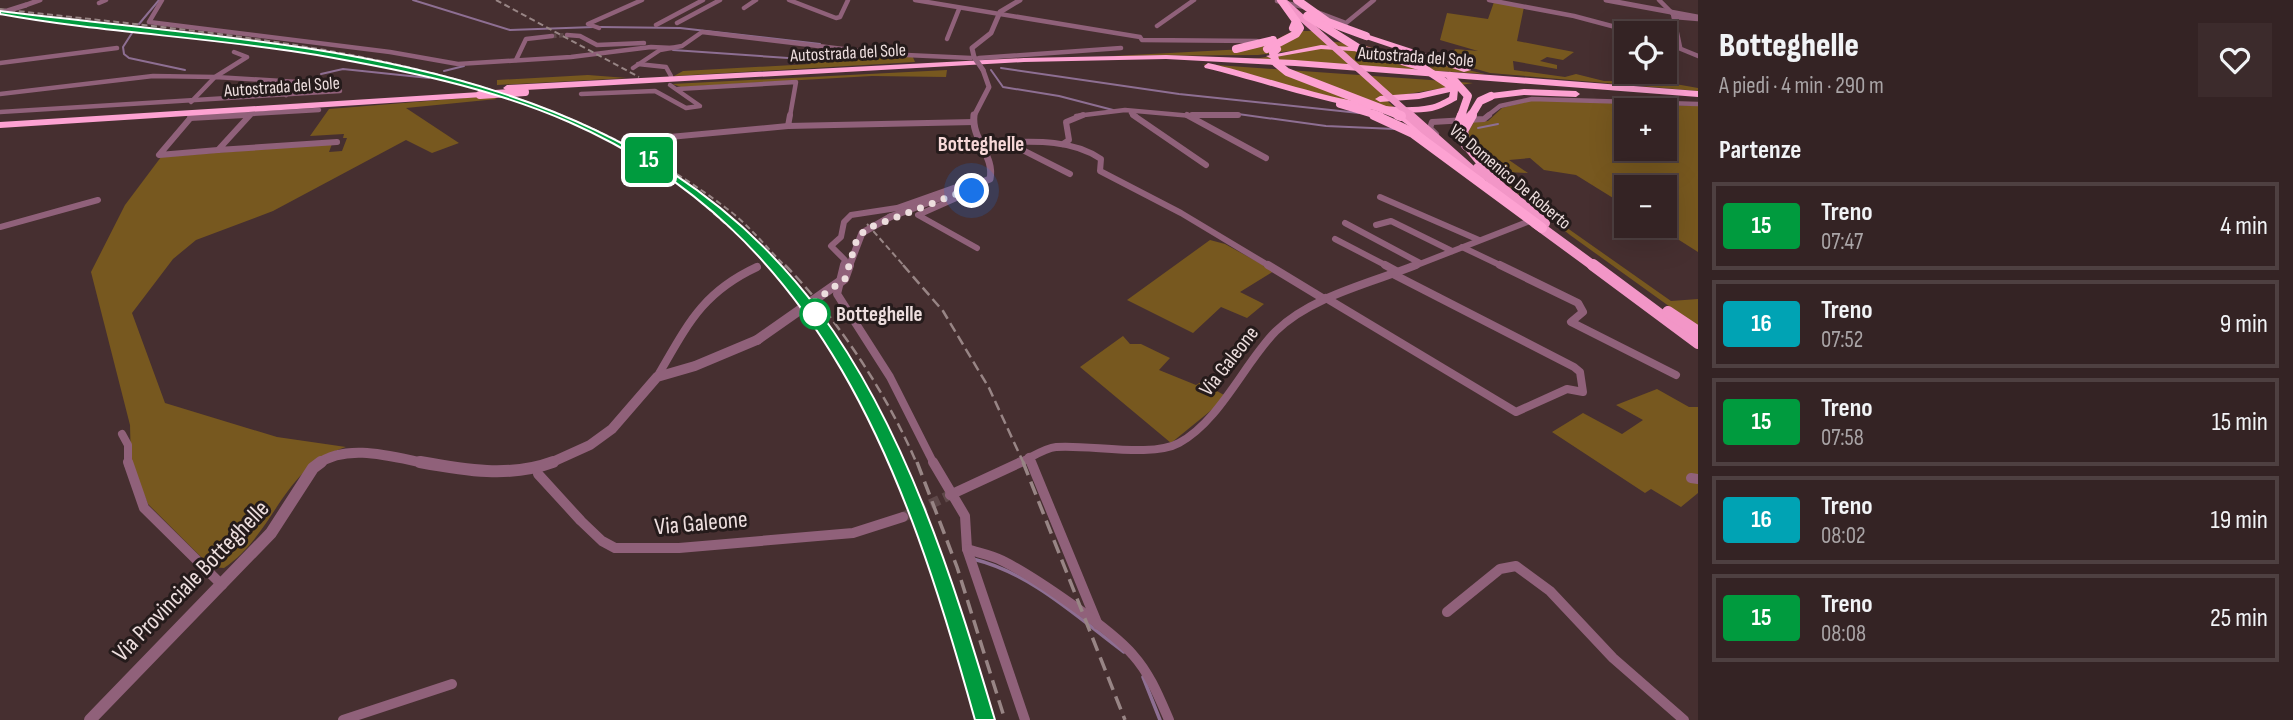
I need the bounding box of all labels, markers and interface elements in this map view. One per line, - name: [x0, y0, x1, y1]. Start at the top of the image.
- map controls: [1614, 21, 1677, 238]
- button: locate: [1614, 21, 1677, 84]
- button: heart: [2198, 23, 2272, 97]
- text: Botteghelle: [1719, 26, 1859, 66]
- street label: Autostrada del Sole: [789, 39, 906, 67]
- street label: Autostrada del Sole: [1357, 42, 1474, 72]
- street label: Autostrada del Sole: [223, 72, 340, 102]
- text: A piedi · 4 min · 290 m: [1719, 72, 1884, 100]
- button: +: [1614, 98, 1677, 161]
- street label: Via Domenico De Roberto: [1445, 120, 1575, 234]
- district label: Botteghelle: [938, 132, 1024, 157]
- text: Partenze: [1719, 135, 1801, 166]
- line badge: 15: [618, 137, 680, 183]
- text: 15: [639, 145, 659, 174]
- your location: [954, 173, 989, 208]
- button: −: [1614, 175, 1677, 238]
- text: Treno: [1821, 197, 1873, 228]
- text: 15: [1752, 211, 1772, 240]
- text: 4 min: [2220, 211, 2268, 242]
- text: 07:47: [1821, 228, 1863, 256]
- text: Treno: [1821, 295, 1873, 326]
- marker: Botteghelle: [800, 299, 830, 329]
- place label: Botteghelle: [836, 302, 923, 327]
- text: 16: [1751, 309, 1772, 338]
- text: 9 min: [2220, 309, 2268, 340]
- street label: Via Galeone: [1194, 321, 1264, 401]
- text: 07:52: [1821, 326, 1863, 354]
- text: Treno: [1821, 393, 1873, 424]
- text: 15: [1752, 407, 1772, 436]
- text: 15 min: [2212, 407, 2268, 438]
- text: 07:58: [1821, 424, 1864, 452]
- text: Treno: [1821, 491, 1873, 522]
- street label: Via Provinciale Botteghelle: [107, 494, 275, 668]
- street label: Via Galeone: [653, 504, 749, 542]
- text: 16: [1751, 505, 1772, 534]
- text: 19 min: [2211, 505, 2268, 536]
- text: 08:02: [1821, 522, 1865, 550]
- text: Treno: [1821, 589, 1873, 620]
- text: 15: [1752, 603, 1772, 632]
- text: 25 min: [2210, 603, 2268, 634]
- text: 08:08: [1821, 620, 1866, 648]

